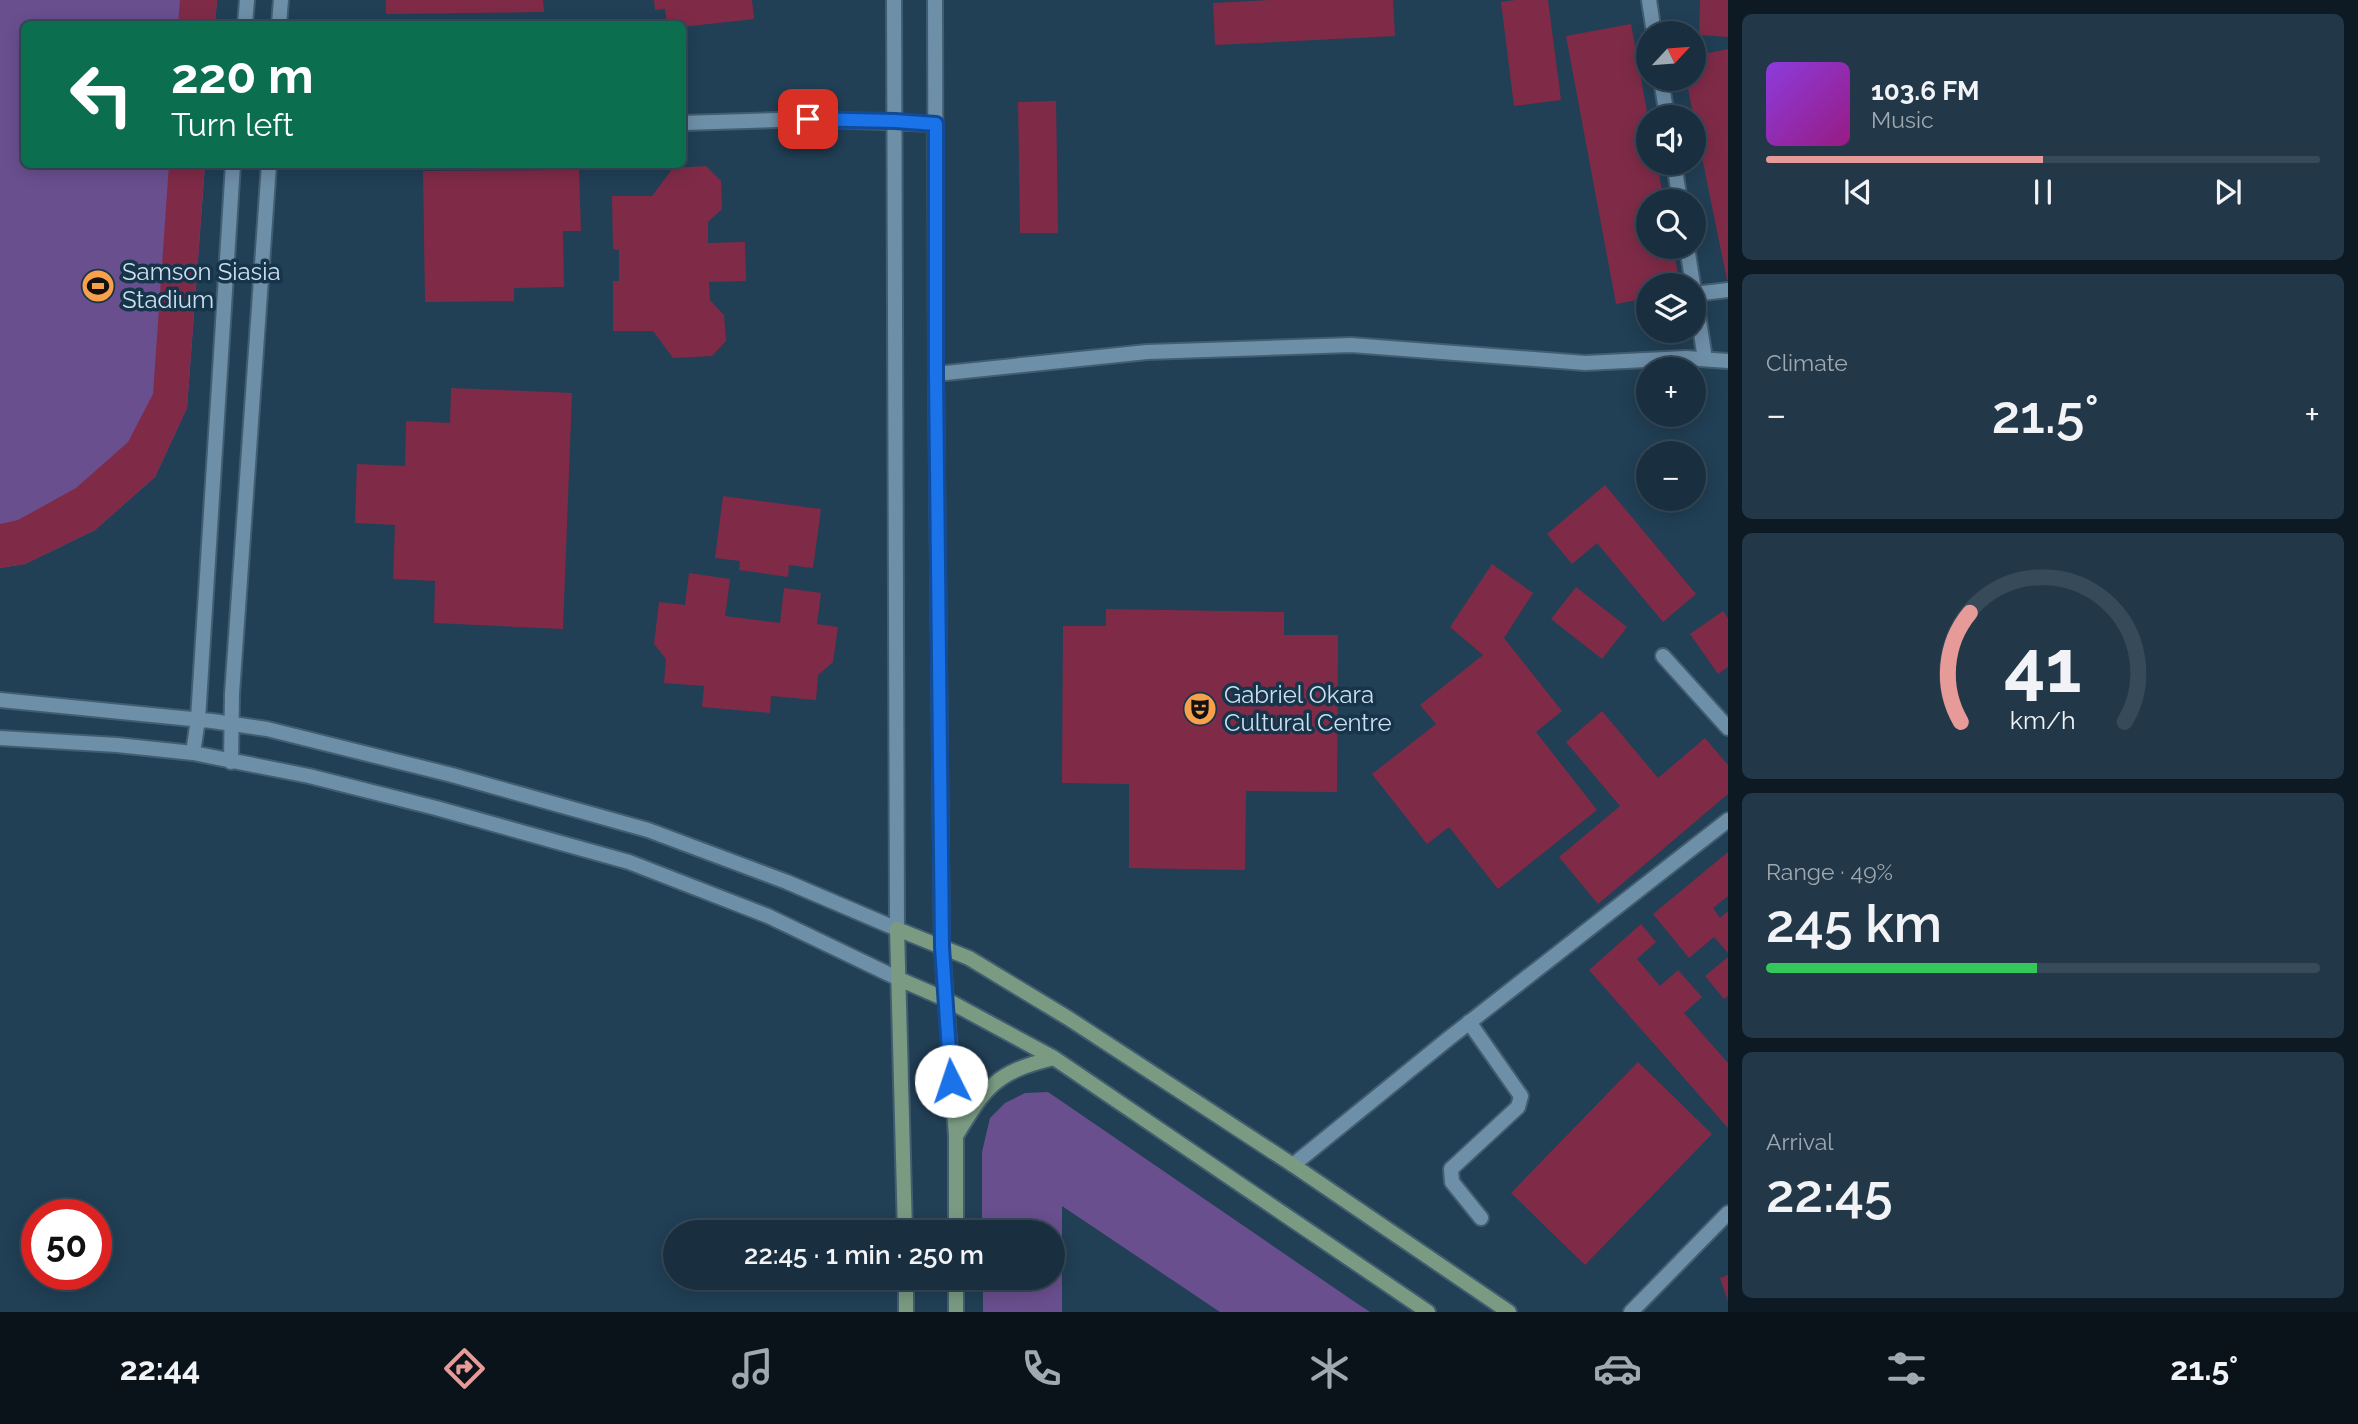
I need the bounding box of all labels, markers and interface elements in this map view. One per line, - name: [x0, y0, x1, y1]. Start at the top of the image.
- north arrow: [1636, 21, 1706, 91]
- map controls: [1636, 21, 1706, 511]
- text: 220 m: [171, 47, 314, 104]
- icon: left: [56, 49, 147, 140]
- text: 103.6 FM: [1871, 76, 1980, 106]
- pin: [778, 89, 838, 149]
- icon: arrive: [789, 100, 827, 138]
- button: sound: [1636, 105, 1706, 175]
- text: Turn left: [171, 106, 293, 143]
- text: Music: [1871, 106, 1934, 133]
- icon: previous: [1839, 173, 1877, 211]
- icon: pause: [2024, 173, 2062, 211]
- icon: next: [2209, 173, 2247, 211]
- button: search: [1636, 189, 1706, 259]
- place label: Samson Siasia Stadium: [122, 257, 280, 314]
- sports icon: Samson Siasia Stadium: [79, 267, 117, 305]
- button: layers: [1636, 273, 1706, 343]
- text: Climate: [1766, 349, 1848, 376]
- button: +: [1636, 357, 1706, 427]
- text: 21.5°: [1992, 384, 2099, 445]
- text: −: [1766, 392, 1786, 437]
- text: +: [2304, 392, 2320, 437]
- button: −: [1636, 441, 1706, 511]
- text: 41: [2004, 624, 2082, 709]
- place label: Gabriel Okara Cultural Centre: [1224, 680, 1392, 737]
- theatre icon: Gabriel Okara Cultural Centre: [1181, 690, 1219, 728]
- text: km/h: [2010, 705, 2076, 735]
- text: Range · 49%: [1766, 858, 1893, 885]
- text: 245 km: [1766, 893, 1942, 954]
- position arrow: [914, 1044, 988, 1118]
- text: Arrival: [1766, 1128, 1833, 1155]
- text: 22:45: [1766, 1163, 1893, 1224]
- speed limit sign: 50: [21, 1199, 112, 1290]
- text: 22:45 · 1 min · 250 m: [744, 1240, 984, 1270]
- icon: directions: [440, 1344, 489, 1393]
- icon: music: [728, 1344, 777, 1393]
- icon: phone: [1017, 1344, 1066, 1393]
- icon: climate: [1305, 1344, 1354, 1393]
- icon: car: [1593, 1344, 1642, 1393]
- icon: filters: [1882, 1344, 1931, 1393]
- text: 22:44: [120, 1350, 200, 1387]
- text: 21.5°: [2170, 1350, 2238, 1387]

